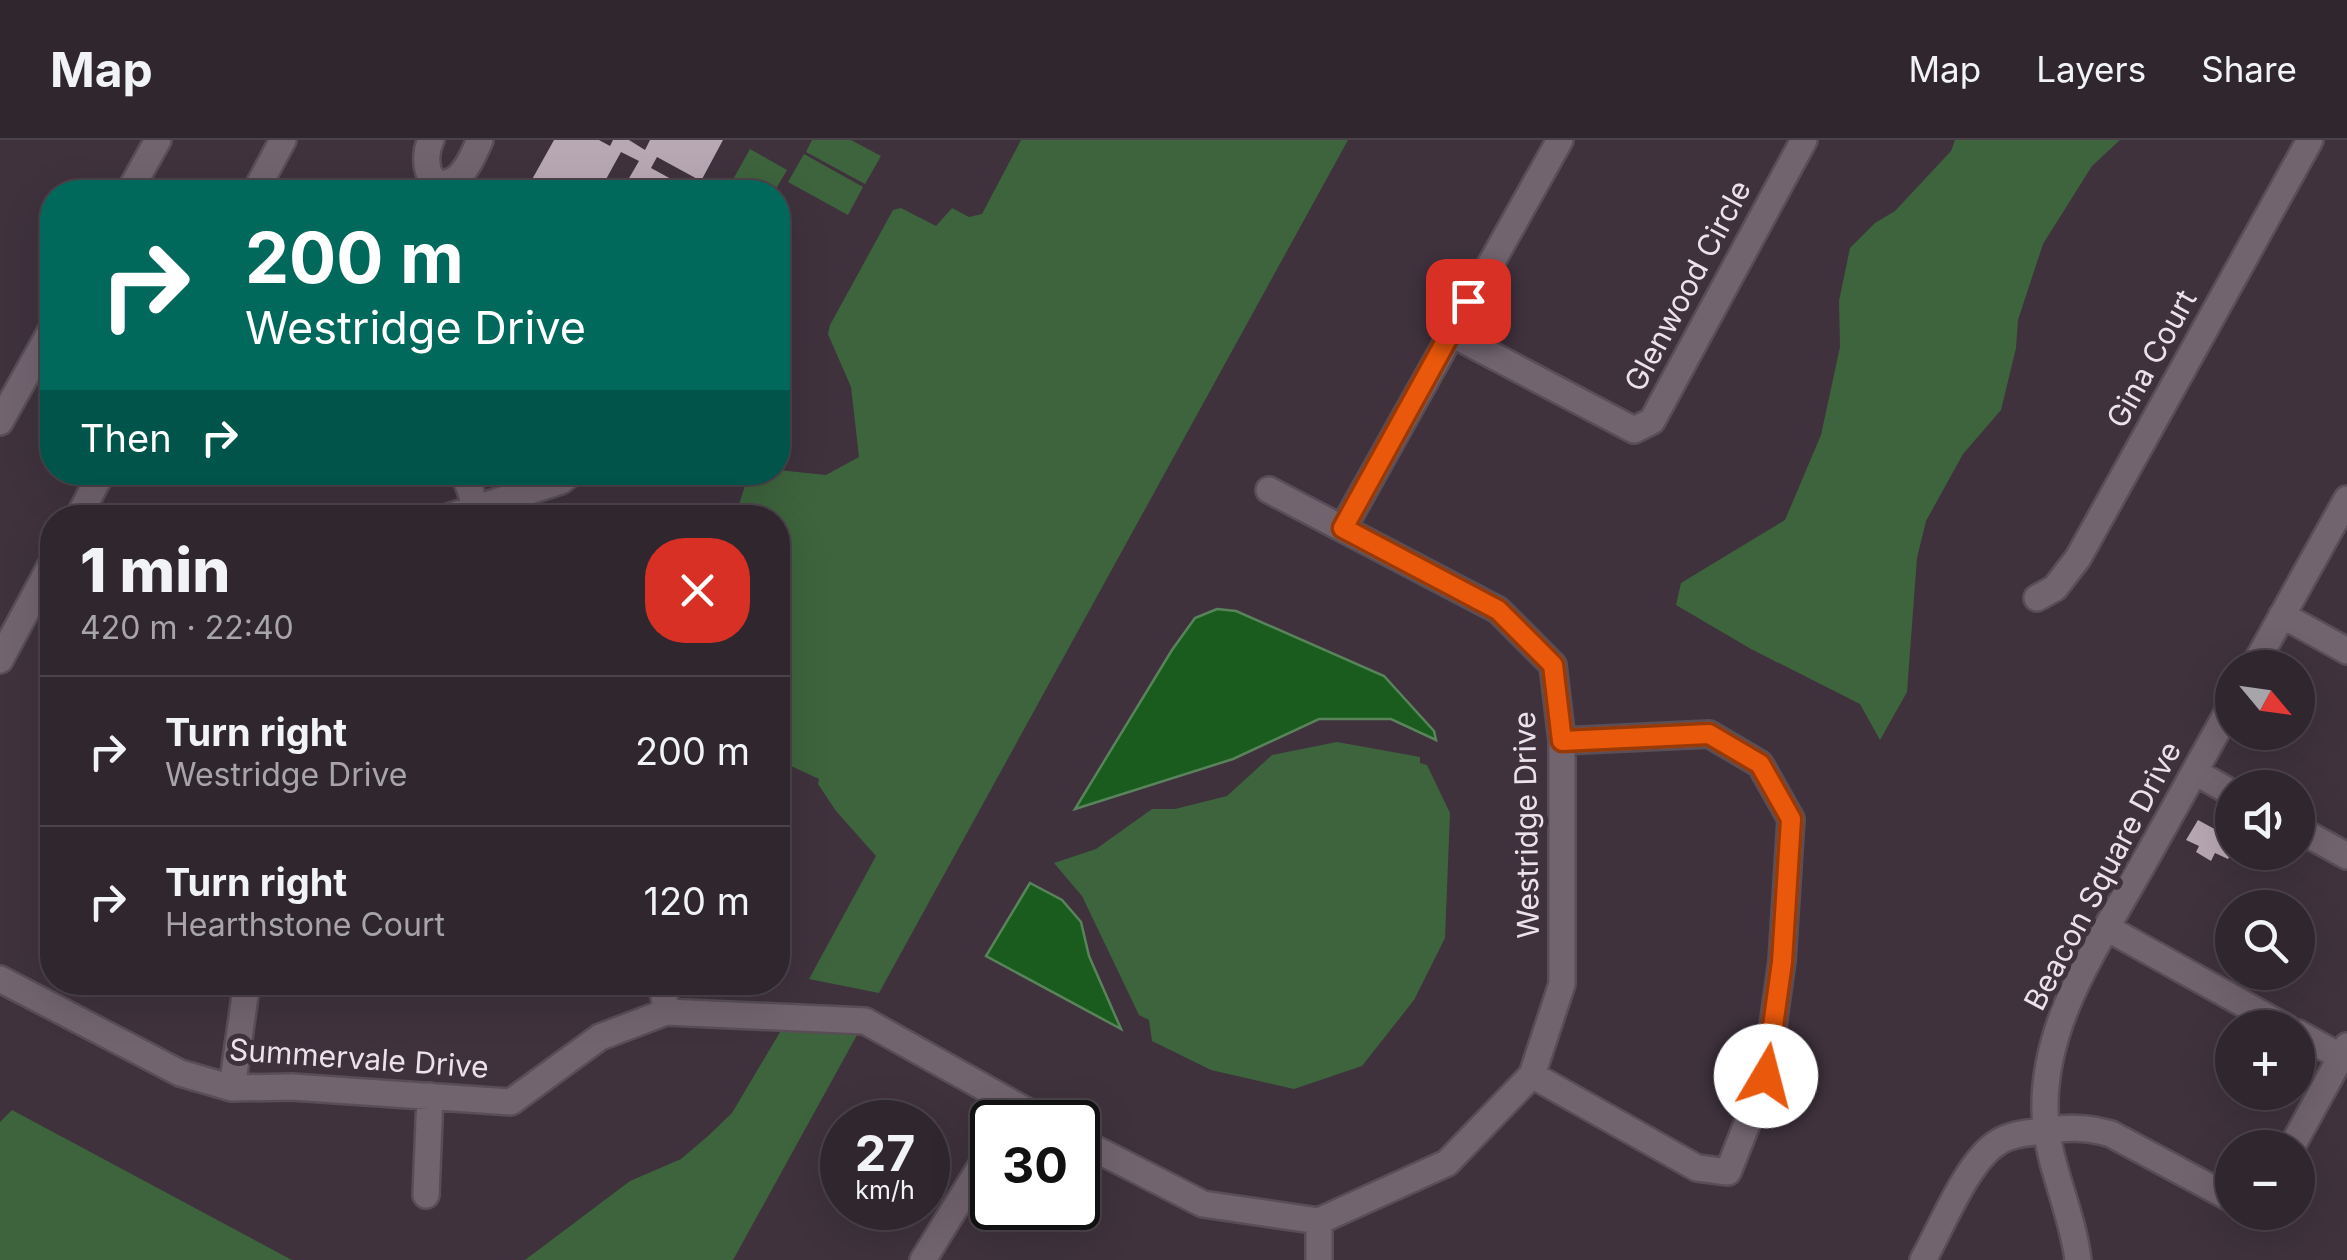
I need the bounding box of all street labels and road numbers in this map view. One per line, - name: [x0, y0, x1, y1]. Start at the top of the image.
- street label: Glenwood Circle: [1616, 174, 1758, 397]
- street label: Gina Court: [2099, 283, 2204, 434]
- street label: Westridge Drive: [1506, 711, 1546, 939]
- street label: Beacon Square Drive: [2016, 735, 2188, 1016]
- street label: Summervale Drive: [228, 1031, 490, 1085]

